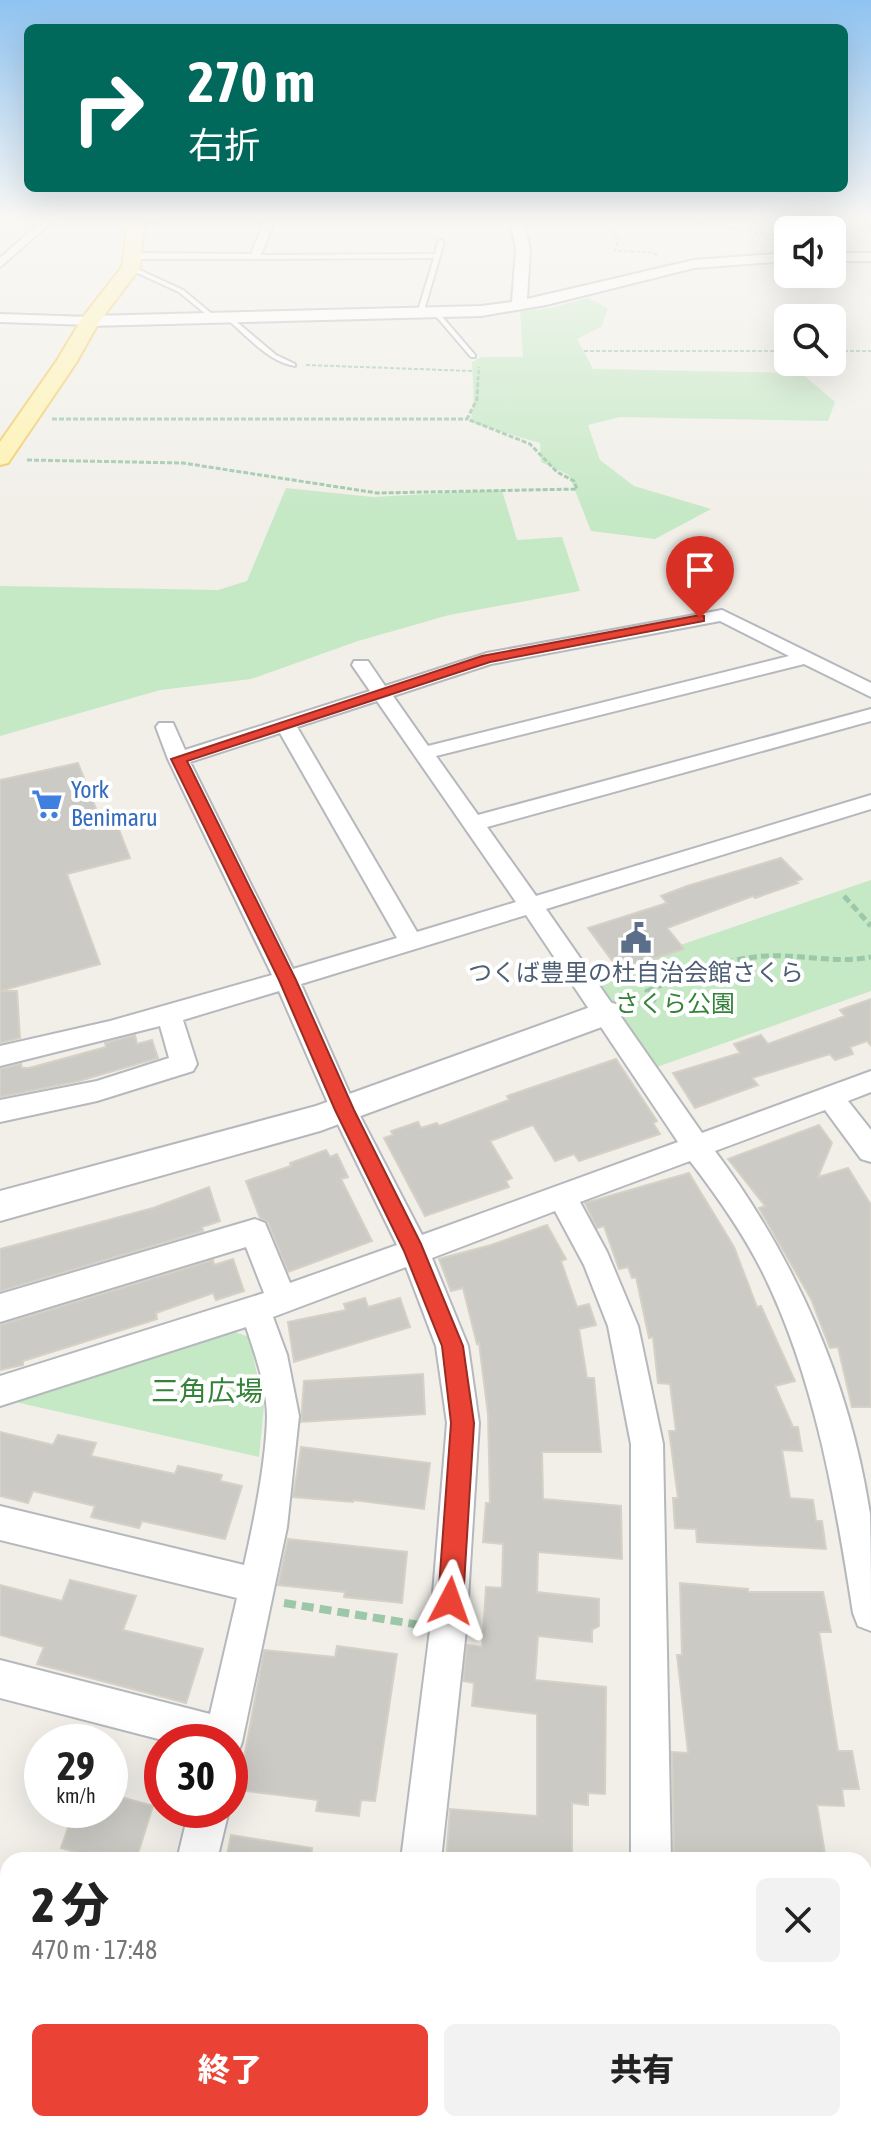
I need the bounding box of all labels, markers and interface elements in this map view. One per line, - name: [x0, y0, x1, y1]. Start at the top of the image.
- text: 270 m: [188, 50, 315, 114]
- icon: right: [56, 56, 160, 160]
- text: 右折: [188, 124, 260, 166]
- map controls: [774, 216, 846, 376]
- button: sound: [774, 216, 846, 288]
- button: search: [774, 304, 846, 376]
- pin: [666, 536, 734, 618]
- icon: arrive: [678, 548, 722, 592]
- place label: York Benimaru: [71, 776, 158, 831]
- supermarket icon: York Benimaru: [30, 787, 64, 821]
- public building icon: つくば豊里の杜自治会館さくら: [619, 921, 653, 955]
- place label: つくば豊里の杜自治会館さくら: [468, 959, 804, 986]
- park label: さくら公園: [615, 990, 735, 1017]
- park label: 三角広場: [151, 1375, 263, 1407]
- position arrow: [408, 1559, 492, 1643]
- speed limit sign: 30: [144, 1724, 248, 1828]
- text: 29: [57, 1743, 95, 1788]
- text: km/h: [56, 1784, 96, 1807]
- text: 2 分: [32, 1877, 109, 1932]
- button: close: [756, 1878, 840, 1962]
- text: 470 m · 17:48: [32, 1935, 157, 1965]
- button: 終了: [32, 2024, 428, 2116]
- button: 共有: [444, 2024, 840, 2116]

